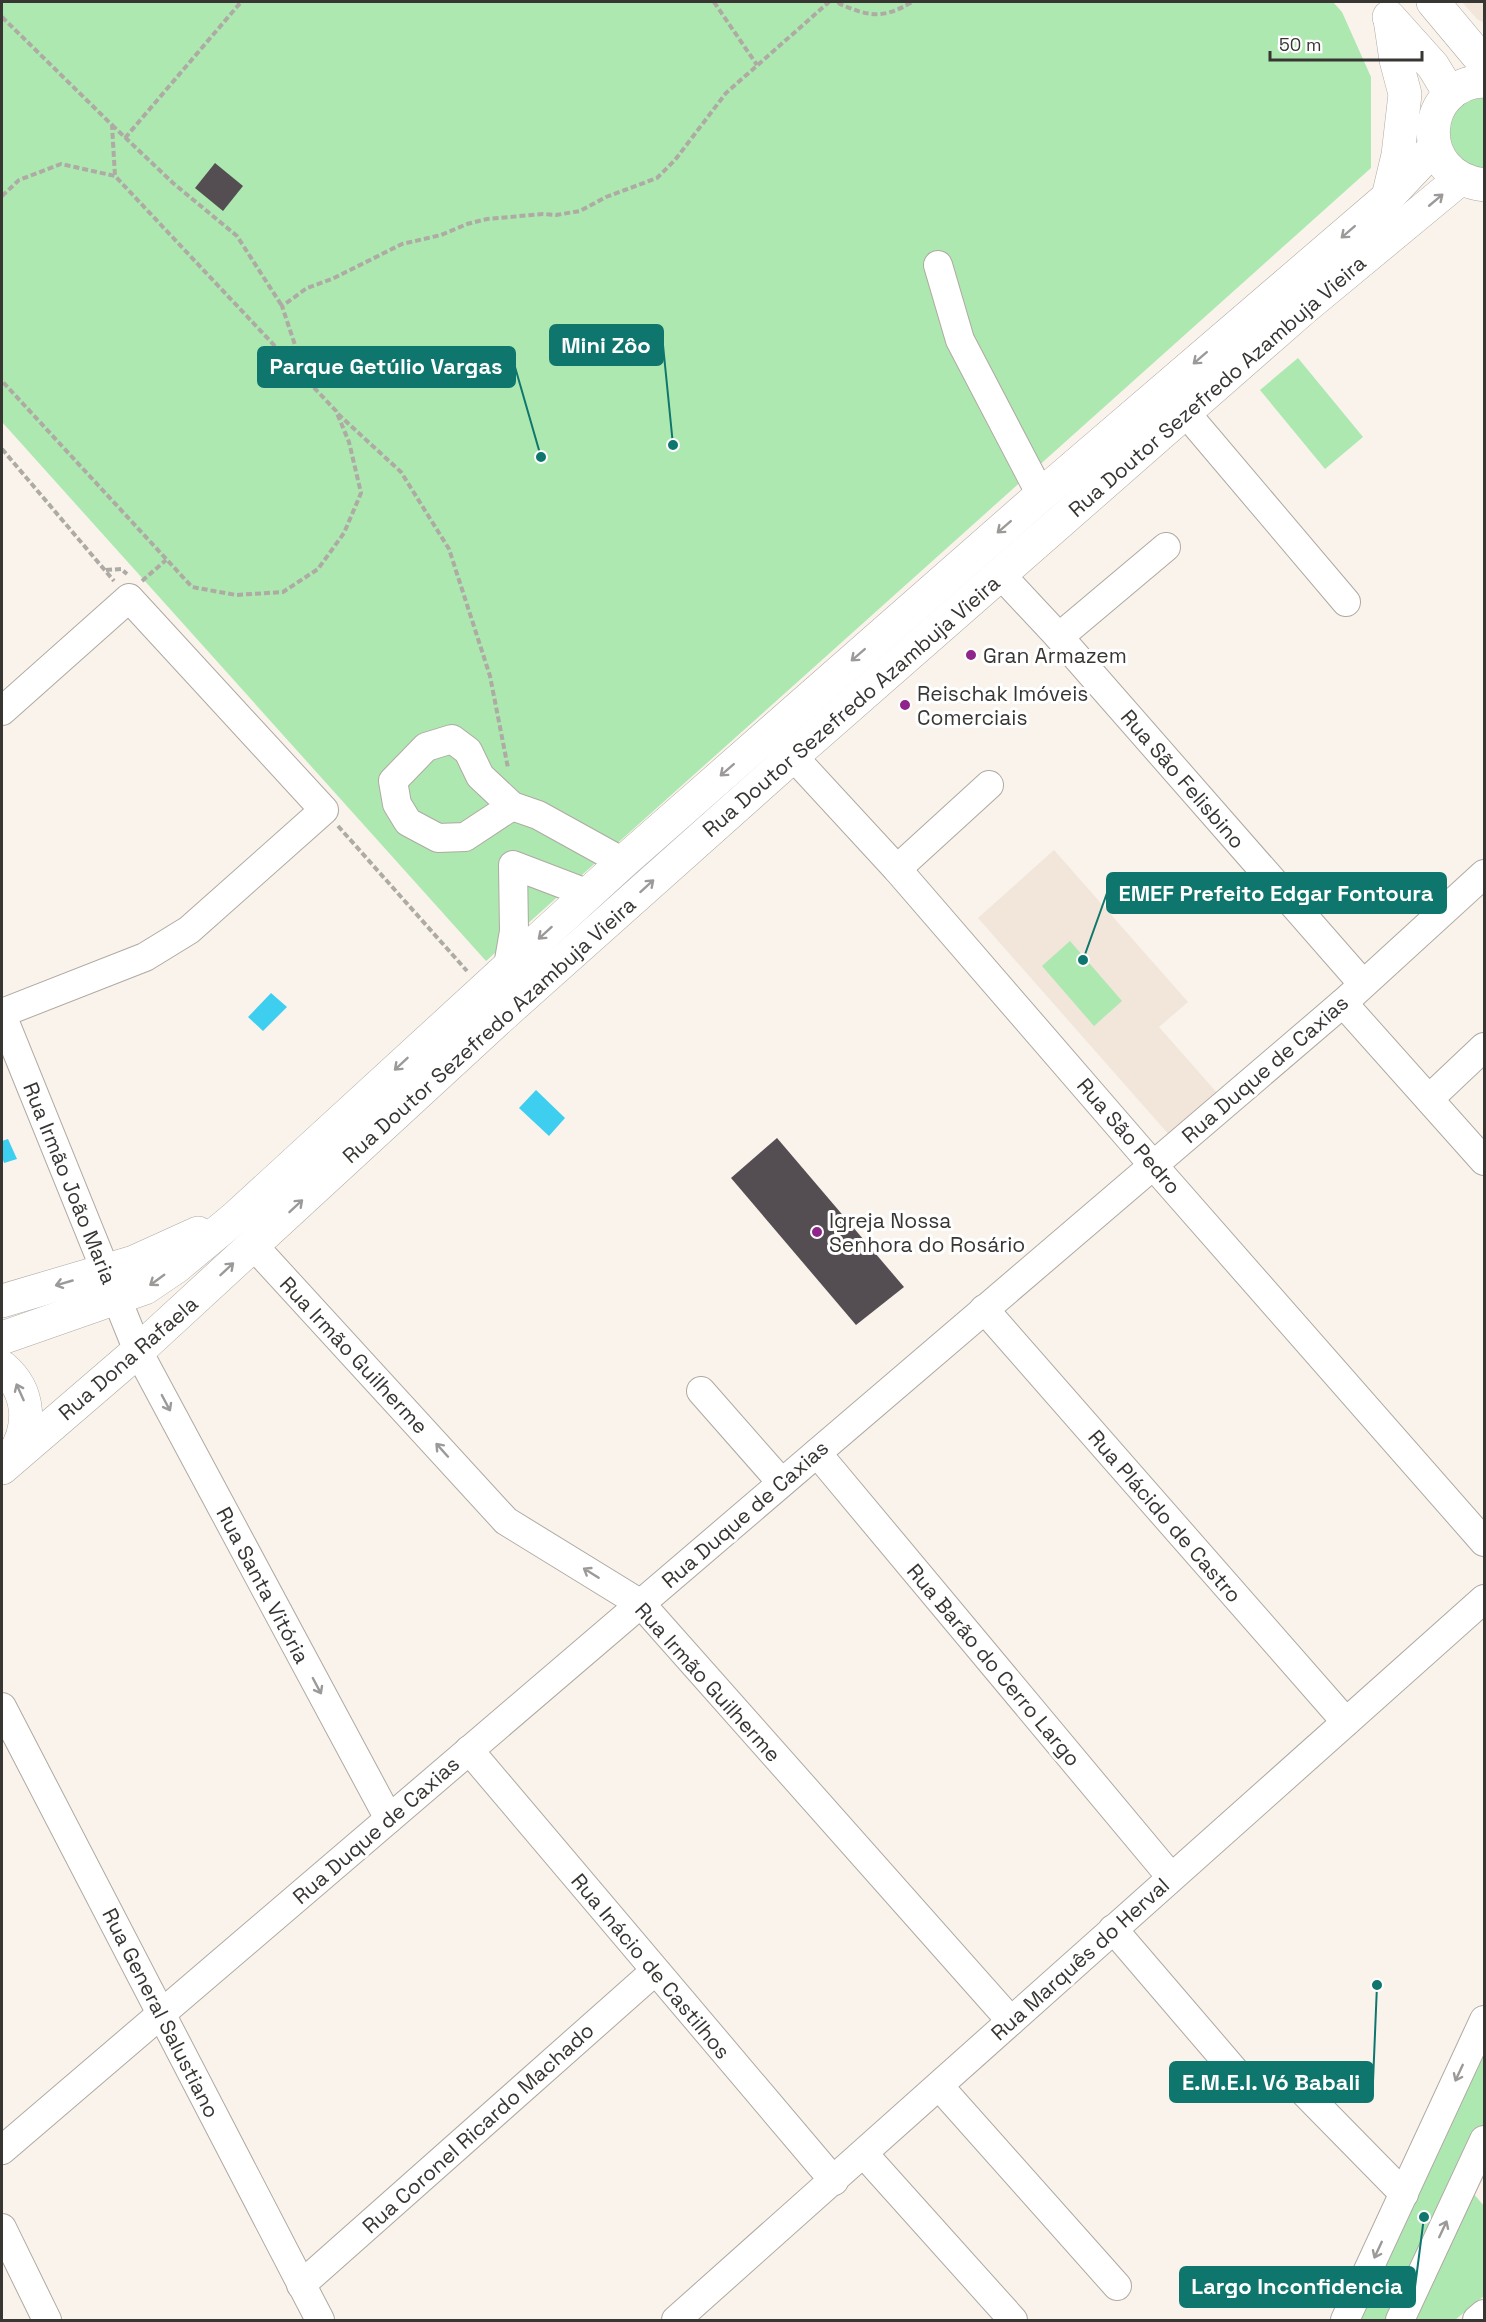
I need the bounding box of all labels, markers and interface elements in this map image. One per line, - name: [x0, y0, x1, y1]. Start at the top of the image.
- scale bar: [1270, 24, 1422, 62]
- text: 50 m: [1279, 33, 1321, 56]
- one-way arrow: [1428, 193, 1443, 207]
- one-way arrow: [1340, 225, 1356, 238]
- street label: Rua Doutor Sezefredo Azambuja Vieira: [1063, 249, 1371, 523]
- callout: Mini Zôo: [550, 325, 663, 365]
- text: Mini Zôo: [561, 331, 651, 359]
- callout: Parque Getúlio Vargas: [258, 347, 515, 387]
- text: Parque Getúlio Vargas: [269, 352, 503, 380]
- one-way arrow: [1192, 352, 1208, 365]
- one-way arrow: [997, 519, 1013, 533]
- street label: Rua Doutor Sezefredo Azambuja Vieira: [697, 569, 1005, 843]
- place label: Gran Armazem: [983, 642, 1127, 669]
- one-way arrow: [851, 648, 866, 662]
- marker: Gran Armazem: [964, 648, 978, 662]
- place label: Reischak Imóveis Comerciais: [917, 680, 1088, 731]
- marker: Reischak Imóveis Comerciais: [898, 698, 912, 712]
- street label: Rua São Felisbino: [1115, 704, 1251, 854]
- one-way arrow: [720, 763, 735, 777]
- callout: EMEF Prefeito Edgar Fontoura: [1107, 873, 1446, 913]
- one-way arrow: [640, 879, 655, 893]
- text: EMEF Prefeito Edgar Fontoura: [1119, 879, 1434, 907]
- street label: Rua Doutor Sezefredo Azambuja Vieira: [337, 891, 641, 1169]
- one-way arrow: [538, 926, 553, 940]
- street label: Rua Duque de Caxias: [1176, 989, 1354, 1149]
- one-way arrow: [394, 1057, 409, 1071]
- street label: Rua São Pedro: [1071, 1072, 1187, 1200]
- street label: Rua Irmão João Maria: [17, 1078, 123, 1288]
- one-way arrow: [288, 1199, 303, 1213]
- place label: Igreja Nossa Senhora do Rosário: [829, 1207, 1025, 1258]
- marker: Igreja Nossa Senhora do Rosário: [810, 1225, 824, 1239]
- one-way arrow: [219, 1262, 234, 1276]
- street label: Rua Irmão Guilherme: [274, 1271, 434, 1439]
- one-way arrow: [150, 1274, 166, 1286]
- one-way arrow: [55, 1278, 74, 1289]
- street label: Rua Dona Rafaela: [53, 1290, 203, 1426]
- one-way arrow: [14, 1384, 25, 1402]
- one-way arrow: [160, 1394, 172, 1411]
- street label: Rua Plácido de Castro: [1082, 1424, 1248, 1608]
- street label: Rua Duque de Caxias: [656, 1434, 834, 1594]
- one-way arrow: [435, 1443, 449, 1458]
- street label: Rua Santa Vitória: [210, 1502, 316, 1668]
- street label: Rua Barão do Cerro Largo: [901, 1558, 1087, 1772]
- one-way arrow: [583, 1567, 600, 1579]
- street label: Rua Irmão Guilherme: [629, 1597, 787, 1767]
- one-way arrow: [311, 1677, 323, 1694]
- street label: Rua Duque de Caxias: [287, 1750, 465, 1910]
- street label: Rua Inácio de Castilhos: [565, 1868, 737, 2064]
- street label: Rua Marquês do Herval: [985, 1872, 1175, 2046]
- street label: Rua General Salustiano: [96, 1904, 226, 2122]
- street label: Rua Coronel Ricardo Machado: [357, 2017, 599, 2239]
- callout: E.M.E.I. Vó Babali: [1170, 2062, 1373, 2102]
- one-way arrow: [1453, 2063, 1465, 2081]
- text: E.M.E.I. Vó Babali: [1182, 2068, 1360, 2096]
- one-way arrow: [1437, 2221, 1449, 2239]
- one-way arrow: [1372, 2240, 1383, 2258]
- callout: Largo Inconfidencia: [1180, 2267, 1415, 2307]
- text: Largo Inconfidencia: [1191, 2272, 1403, 2300]

